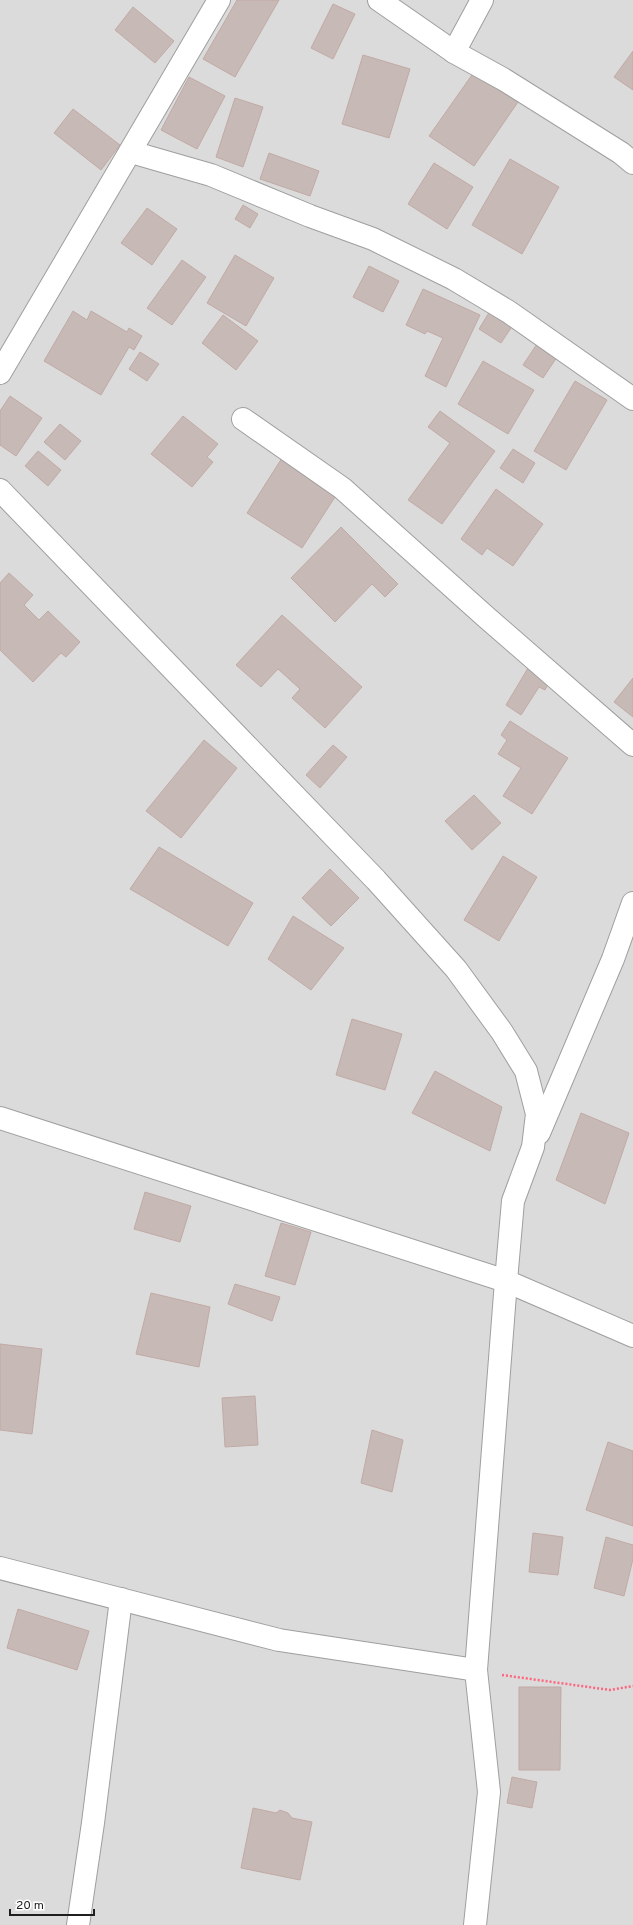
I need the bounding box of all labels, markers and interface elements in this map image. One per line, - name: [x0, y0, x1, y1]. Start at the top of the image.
- scale bar: [10, 1891, 94, 1917]
- text: 20 m: [16, 1898, 44, 1914]

